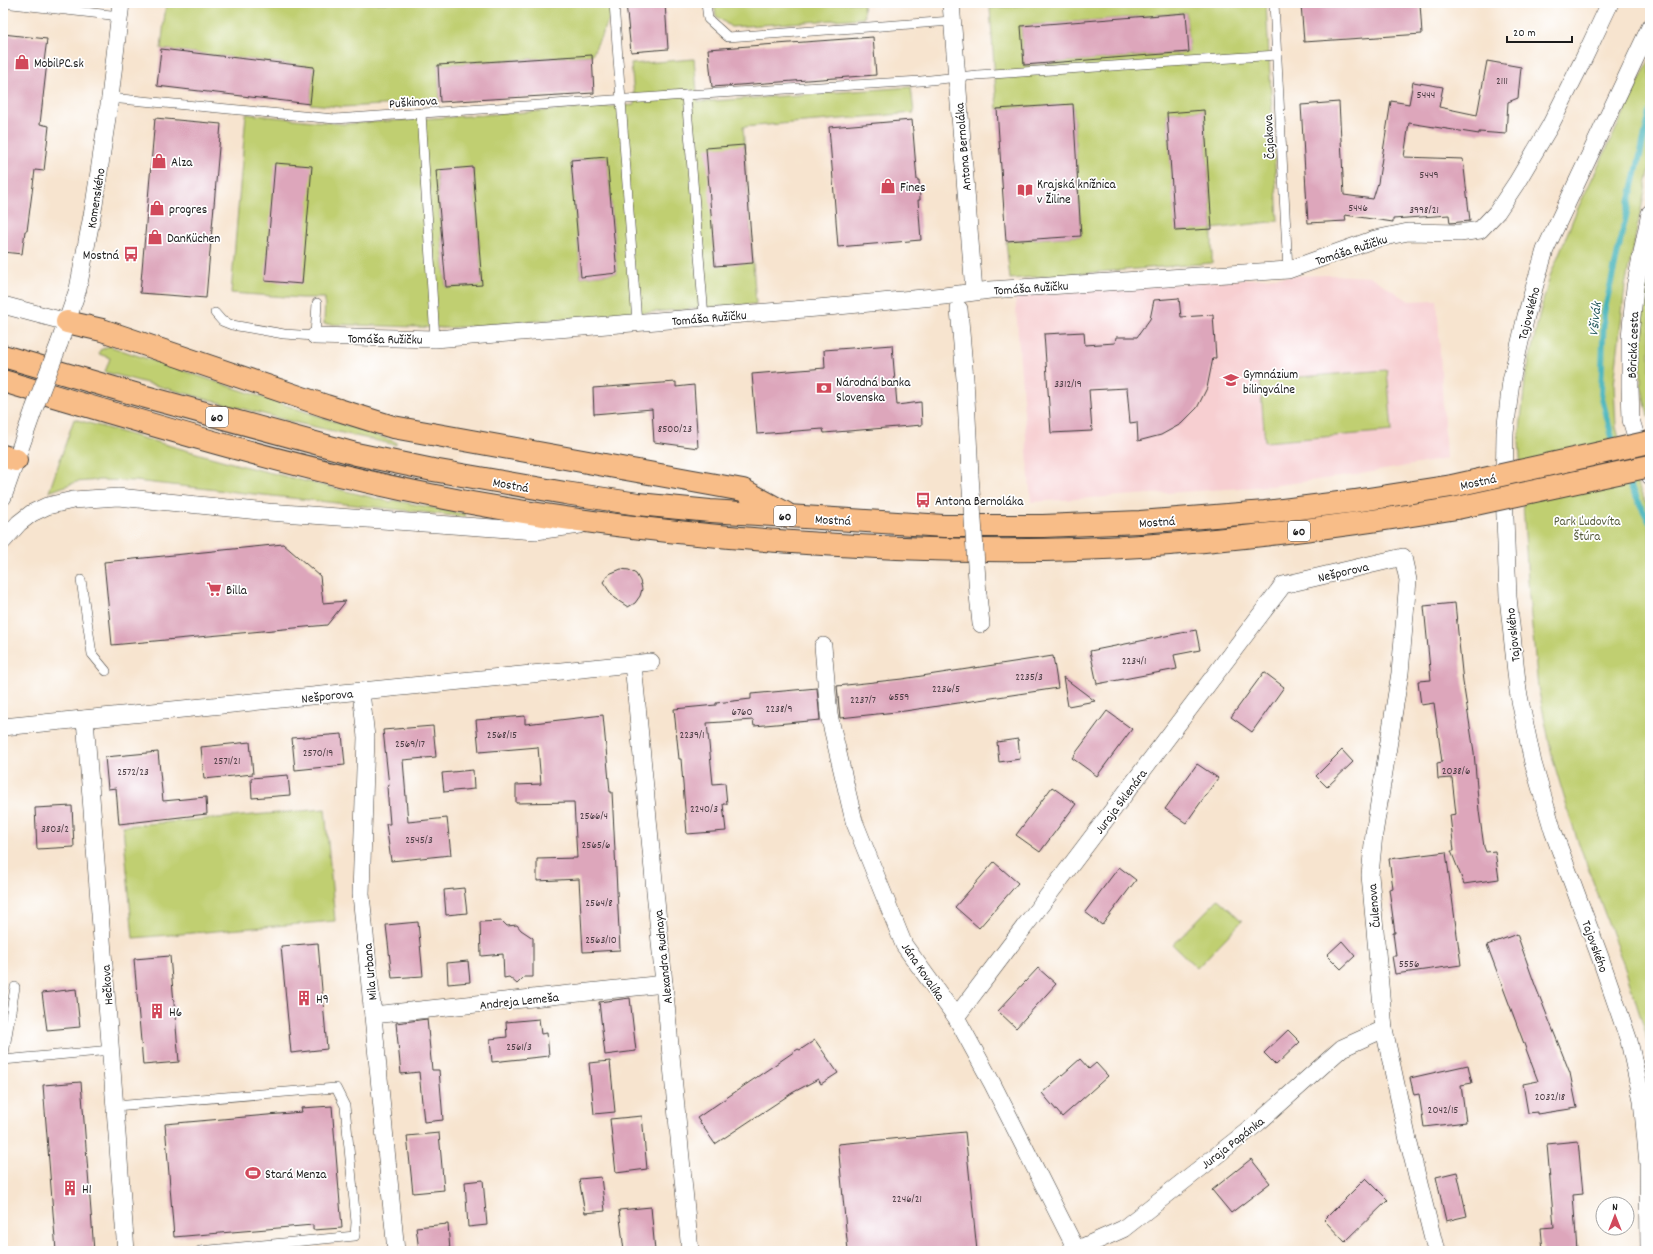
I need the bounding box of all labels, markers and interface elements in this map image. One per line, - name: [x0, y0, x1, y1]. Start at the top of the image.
- scale bar: [1507, 18, 1572, 44]
- text: 20 m: [1513, 25, 1536, 42]
- shop icon: MobilPC.sk: [13, 53, 31, 71]
- place label: MobilPC.sk: [34, 55, 84, 74]
- house number: 2111: [1496, 74, 1508, 90]
- house number: 5444: [1417, 88, 1435, 104]
- street label: Puškinova: [389, 92, 439, 115]
- street label: Antona Bernoláka: [951, 101, 978, 192]
- street label: Čajakova: [1260, 113, 1281, 160]
- shop icon: Alza: [150, 152, 168, 170]
- place label: Alza: [171, 154, 193, 173]
- street label: Komenského: [83, 167, 112, 230]
- house number: 5449: [1419, 168, 1439, 184]
- place label: Krajská knižnica v Žiline: [1037, 176, 1116, 210]
- shop icon: Fines: [879, 177, 897, 195]
- place label: Fines: [900, 179, 925, 198]
- library icon: Krajská knižnica v Žiline: [1016, 181, 1034, 199]
- shop icon: progres: [148, 199, 166, 217]
- place label: progres: [169, 201, 207, 220]
- house number: 5446: [1348, 201, 1368, 217]
- house number: 3998/21: [1409, 203, 1439, 219]
- shop icon: DanKüchen: [146, 228, 164, 246]
- place label: DanKüchen: [167, 230, 220, 249]
- street label: Tomáša Ružičku: [1313, 231, 1390, 272]
- bus stop icon: Mostná: [122, 245, 140, 263]
- place label: Mostná: [83, 247, 120, 266]
- street label: Tomáša Ružičku: [993, 277, 1069, 302]
- street label: Tajovského: [1514, 285, 1547, 342]
- water label: Všivák: [1584, 300, 1608, 337]
- street label: Tomáša Ružičku: [671, 307, 747, 332]
- street label: Bôrická cesta: [1624, 311, 1645, 379]
- street label: Tomáša Ružičku: [347, 330, 423, 351]
- place label: Gymnázium bilingválne: [1243, 366, 1298, 400]
- school or university icon: Gymnázium bilingválne: [1222, 371, 1240, 389]
- place label: Národná banka Slovenska: [836, 374, 911, 408]
- house number: 3312/19: [1054, 377, 1082, 393]
- bank icon: Národná banka Slovenska: [815, 379, 833, 397]
- road number: 60: [206, 407, 228, 427]
- house number: 8500/23: [658, 422, 692, 438]
- street label: Mostná: [1459, 470, 1499, 496]
- street label: Mostná: [491, 474, 531, 499]
- bus stop icon: Antona Bernoláka: [914, 491, 932, 509]
- place label: Antona Bernoláka: [935, 493, 1024, 512]
- road number: 60: [774, 506, 796, 526]
- street label: Mostná: [814, 511, 852, 532]
- street label: Mostná: [1138, 513, 1176, 534]
- park label: Park Ľudovíta Štúra: [1554, 513, 1621, 547]
- road number: 60: [1288, 521, 1310, 541]
- street label: Nešporova: [1316, 558, 1372, 589]
- supermarket icon: Billa: [205, 580, 223, 598]
- place label: Billa: [226, 582, 248, 601]
- street label: Tajovského: [1502, 607, 1527, 663]
- house number: 2234/1: [1122, 654, 1146, 670]
- house number: 2235/3: [1015, 670, 1043, 686]
- house number: 2236/5: [932, 682, 960, 698]
- street label: Nešporova: [301, 685, 355, 710]
- house number: 6559: [889, 690, 909, 706]
- house number: 2237/7: [850, 693, 876, 709]
- house number: 2238/9: [765, 702, 793, 718]
- house number: 6760: [732, 705, 753, 721]
- house number: 2568/15: [487, 728, 517, 744]
- house number: 2239/1: [679, 728, 705, 744]
- house number: 2569/17: [395, 737, 425, 753]
- house number: 2570/19: [303, 746, 333, 762]
- house number: 2571/21: [214, 754, 240, 770]
- house number: 2038/6: [1442, 764, 1470, 780]
- house number: 2572/23: [117, 765, 149, 781]
- street label: Juraja Sklenára: [1091, 765, 1153, 839]
- house number: 2240/3: [690, 802, 718, 818]
- house number: 2566/4: [580, 809, 608, 825]
- house number: 3803/2: [41, 822, 69, 838]
- house number: 2545/3: [405, 833, 433, 849]
- house number: 2565/6: [582, 838, 610, 854]
- street label: Čulenova: [1364, 882, 1387, 929]
- house number: 2564/8: [585, 896, 613, 912]
- street label: Alexandra Rudnaya: [650, 908, 679, 1005]
- street label: Tajovského: [1575, 918, 1612, 976]
- house number: 2563/10: [585, 933, 617, 949]
- street label: Jána Kovalíka: [895, 940, 949, 1006]
- street label: Mila Urbana: [359, 942, 383, 1001]
- house number: 5556: [1399, 957, 1419, 973]
- street label: Hečkova: [98, 963, 119, 1006]
- building icon: H9: [295, 989, 313, 1007]
- street label: Andreja Lemeša: [479, 989, 561, 1016]
- place label: H9: [316, 991, 329, 1010]
- building icon: H6: [148, 1002, 166, 1020]
- place label: H6: [169, 1004, 182, 1023]
- house number: 2561/3: [506, 1040, 532, 1056]
- house number: 2032/18: [1535, 1090, 1565, 1106]
- house number: 2042/15: [1428, 1103, 1458, 1119]
- street label: Juraja Papánka: [1198, 1113, 1270, 1175]
- sports icon: Stará Menza: [244, 1164, 262, 1182]
- place label: Stará Menza: [265, 1166, 327, 1185]
- building icon: H1: [61, 1179, 79, 1197]
- place label: H1: [82, 1181, 92, 1200]
- house number: 2246/21: [892, 1192, 922, 1208]
- north arrow: [1595, 1196, 1635, 1236]
- text: N: [1612, 1200, 1618, 1216]

